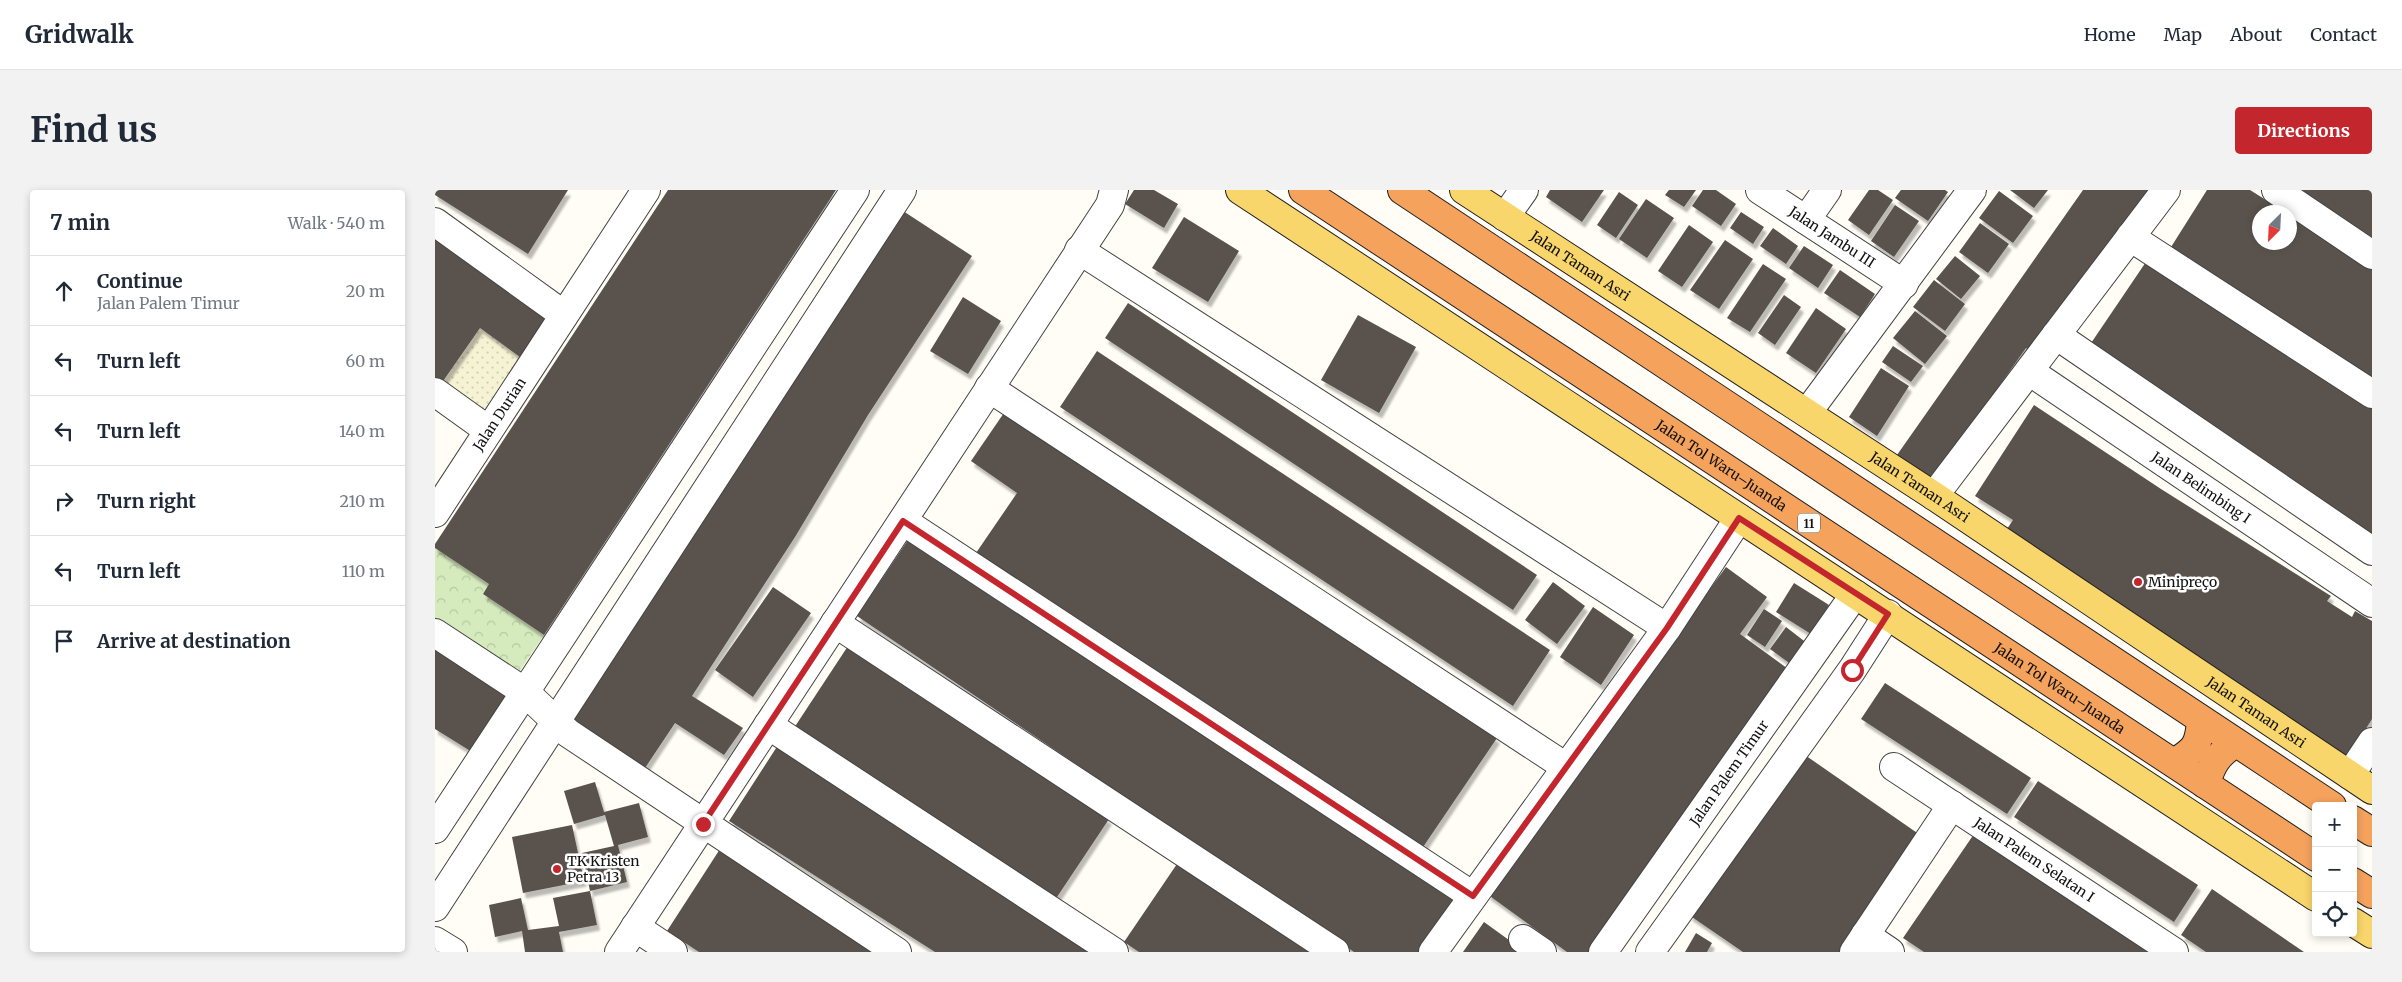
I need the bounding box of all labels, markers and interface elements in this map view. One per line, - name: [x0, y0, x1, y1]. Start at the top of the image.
- text: Gridwalk: [25, 19, 134, 50]
- text: Home: [2084, 23, 2136, 46]
- text: Map: [2164, 23, 2202, 46]
- text: About: [2230, 23, 2282, 46]
- text: Contact: [2310, 23, 2377, 46]
- button: Directions: [2235, 107, 2372, 154]
- text: Find us: [30, 108, 157, 152]
- street label: Jalan Jambu III: [1785, 202, 1878, 272]
- north arrow: [2252, 205, 2297, 250]
- text: 7 min: [50, 209, 110, 236]
- text: Walk · 540 m: [288, 213, 385, 233]
- street label: Jalan Taman Asri: [1526, 226, 1634, 305]
- text: Continue: [97, 269, 183, 293]
- icon: ahead: [50, 277, 78, 305]
- text: 20 m: [346, 281, 385, 301]
- text: Jalan Palem Timur: [97, 293, 240, 313]
- icon: left: [50, 347, 78, 375]
- text: Turn left: [97, 349, 181, 373]
- text: 60 m: [345, 351, 385, 371]
- street label: Jalan Durian: [469, 374, 530, 455]
- street label: Jalan Tol Waru–Juanda: [1652, 415, 1791, 515]
- icon: left: [50, 417, 78, 445]
- text: Turn left: [97, 419, 181, 443]
- text: 140 m: [339, 421, 385, 441]
- street label: Jalan Taman Asri: [1866, 447, 1973, 527]
- street label: Jalan Belimbing I: [2148, 447, 2254, 527]
- icon: right: [50, 487, 78, 515]
- text: Turn right: [97, 489, 196, 513]
- text: 210 m: [340, 491, 385, 511]
- road number: 11: [1798, 513, 1820, 532]
- icon: left: [50, 557, 78, 585]
- text: Turn left: [97, 559, 181, 583]
- text: 110 m: [342, 561, 385, 581]
- place label: Minipreço: [2148, 573, 2217, 591]
- marker: Minipreço: [2132, 576, 2144, 588]
- icon: arrive: [50, 627, 78, 655]
- text: Arrive at destination: [97, 629, 291, 653]
- street label: Jalan Tol Waru–Juanda: [1990, 638, 2129, 738]
- route start: [1841, 659, 1864, 682]
- street label: Jalan Taman Asri: [2203, 672, 2310, 752]
- street label: Jalan Palem Timur: [1685, 717, 1772, 830]
- map controls: [2312, 802, 2357, 937]
- button: +: [2312, 802, 2357, 847]
- route end: [692, 813, 715, 836]
- street label: Jalan Palem Selatan I: [1970, 813, 2098, 906]
- button: −: [2312, 847, 2357, 892]
- place label: TK Kristen Petra 13: [567, 852, 640, 886]
- marker: TK Kristen Petra 13: [551, 863, 563, 875]
- button: locate: [2312, 892, 2357, 937]

